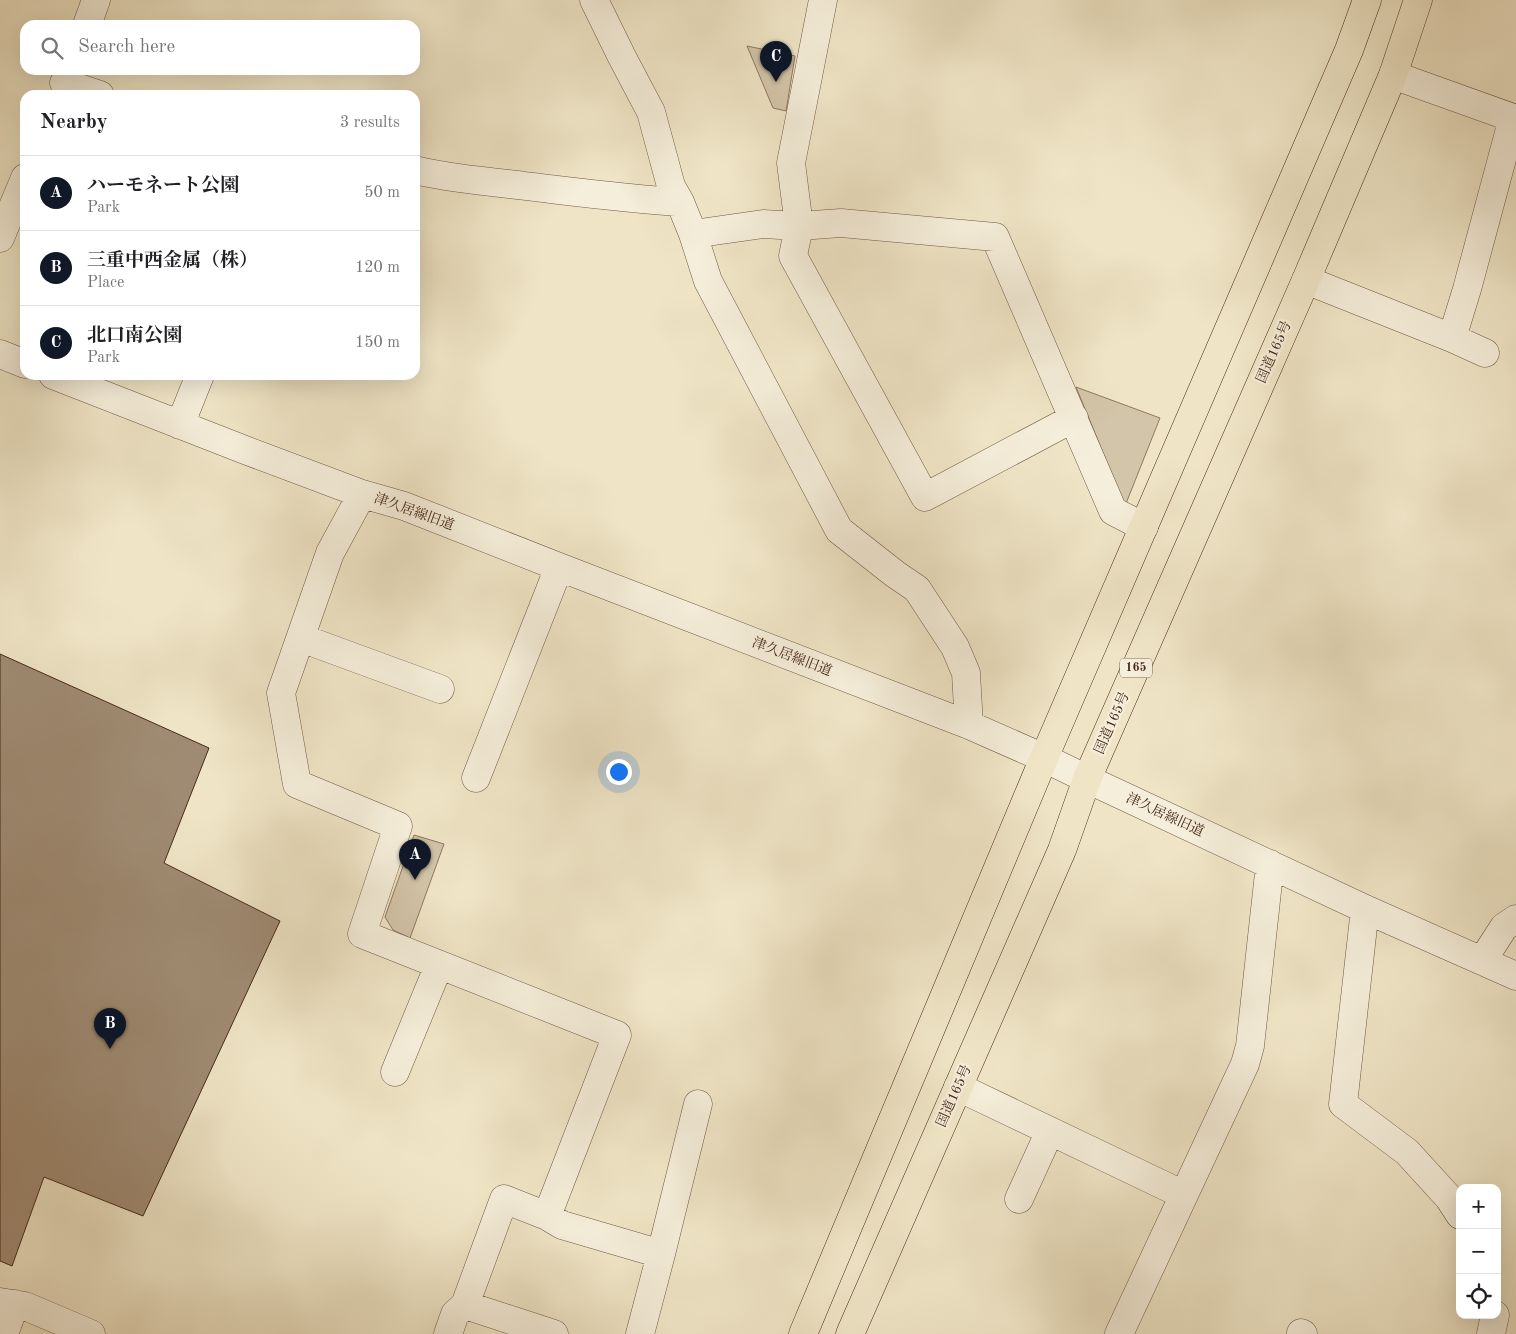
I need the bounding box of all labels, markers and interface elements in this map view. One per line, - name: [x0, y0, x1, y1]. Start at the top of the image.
- search box: [20, 20, 420, 75]
- icon: search: [38, 34, 66, 62]
- text: Search here: [78, 38, 175, 57]
- pin: C: [760, 41, 792, 82]
- text: Nearby: [40, 112, 108, 133]
- text: 3 results: [340, 115, 400, 131]
- text: ハーモネート公園: [87, 177, 239, 196]
- text: A: [50, 185, 62, 201]
- text: 50 m: [364, 185, 400, 201]
- text: Park: [87, 200, 120, 216]
- text: 三重中西金属（株）: [87, 252, 258, 271]
- text: B: [50, 260, 62, 276]
- text: 120 m: [355, 260, 400, 276]
- text: Place: [87, 275, 124, 291]
- street label: 国道165号: [1253, 318, 1294, 385]
- text: 北口南公園: [87, 327, 182, 346]
- text: C: [51, 335, 61, 351]
- text: 150 m: [355, 335, 400, 351]
- text: Park: [87, 350, 120, 366]
- street label: 津久居線旧道: [372, 490, 456, 533]
- street label: 津久居線旧道: [750, 634, 834, 679]
- road number: 165: [1120, 658, 1152, 678]
- street label: 国道165号: [1091, 689, 1132, 756]
- your location: [606, 759, 632, 785]
- street label: 津久居線旧道: [1124, 790, 1206, 839]
- pin: A: [399, 839, 431, 880]
- pin: B: [94, 1008, 126, 1049]
- street label: 国道165号: [933, 1062, 974, 1129]
- map controls: [1456, 1184, 1501, 1319]
- button: +: [1456, 1184, 1501, 1229]
- button: −: [1456, 1229, 1501, 1274]
- button: locate: [1456, 1274, 1501, 1319]

